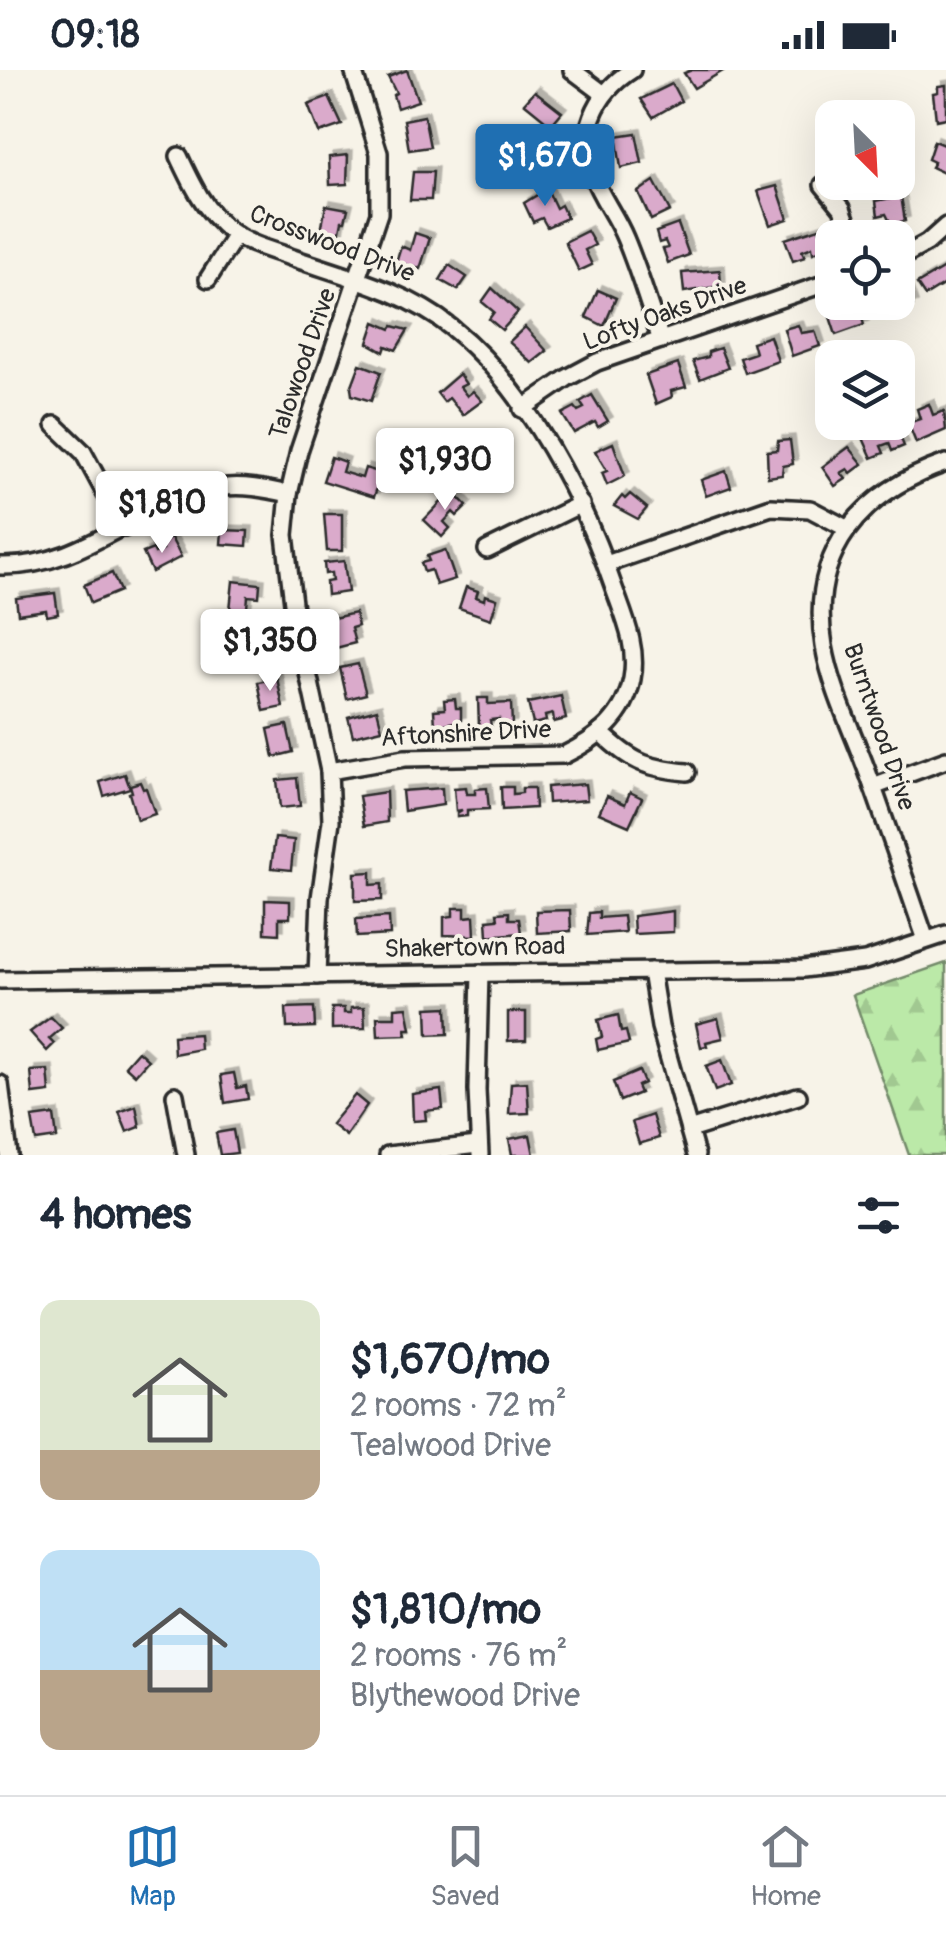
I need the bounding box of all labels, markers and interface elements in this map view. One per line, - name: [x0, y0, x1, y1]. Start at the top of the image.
- text: 09:18: [50, 11, 140, 59]
- north arrow: [815, 100, 915, 200]
- map controls: [815, 100, 915, 440]
- pin: $1,670: [464, 124, 626, 209]
- text: $1,670: [497, 136, 593, 176]
- street label: Crosswood Drive: [245, 198, 420, 290]
- button: locate: [815, 220, 915, 320]
- street label: Lofty Oaks Drive: [579, 270, 752, 358]
- street label: Talowood Drive: [263, 284, 344, 444]
- button: layers: [815, 340, 915, 440]
- pin: $1,930: [364, 428, 526, 513]
- text: $1,930: [398, 440, 492, 480]
- pin: $1,810: [81, 471, 243, 556]
- text: $1,810: [118, 483, 206, 523]
- pin: $1,350: [189, 609, 351, 694]
- text: $1,350: [222, 621, 318, 661]
- street label: Burntwood Drive: [836, 639, 922, 815]
- street label: Aftonshire Drive: [380, 714, 553, 754]
- street label: Shakertown Road: [384, 931, 566, 965]
- icon: filters: [851, 1188, 906, 1243]
- text: 4 homes: [40, 1189, 191, 1241]
- text: $1,670/mo: [350, 1334, 550, 1386]
- icon: home: [120, 1340, 240, 1460]
- text: 2 rooms · 72 m²: [350, 1386, 567, 1426]
- text: Tealwood Drive: [350, 1426, 551, 1466]
- text: $1,810/mo: [350, 1584, 541, 1636]
- icon: home: [120, 1590, 240, 1710]
- text: 2 rooms · 76 m²: [350, 1636, 567, 1676]
- text: Blythewood Drive: [350, 1676, 580, 1716]
- tab: Map: [125, 1819, 180, 1914]
- tab: Saved: [430, 1819, 500, 1914]
- tab: Home: [750, 1819, 821, 1914]

